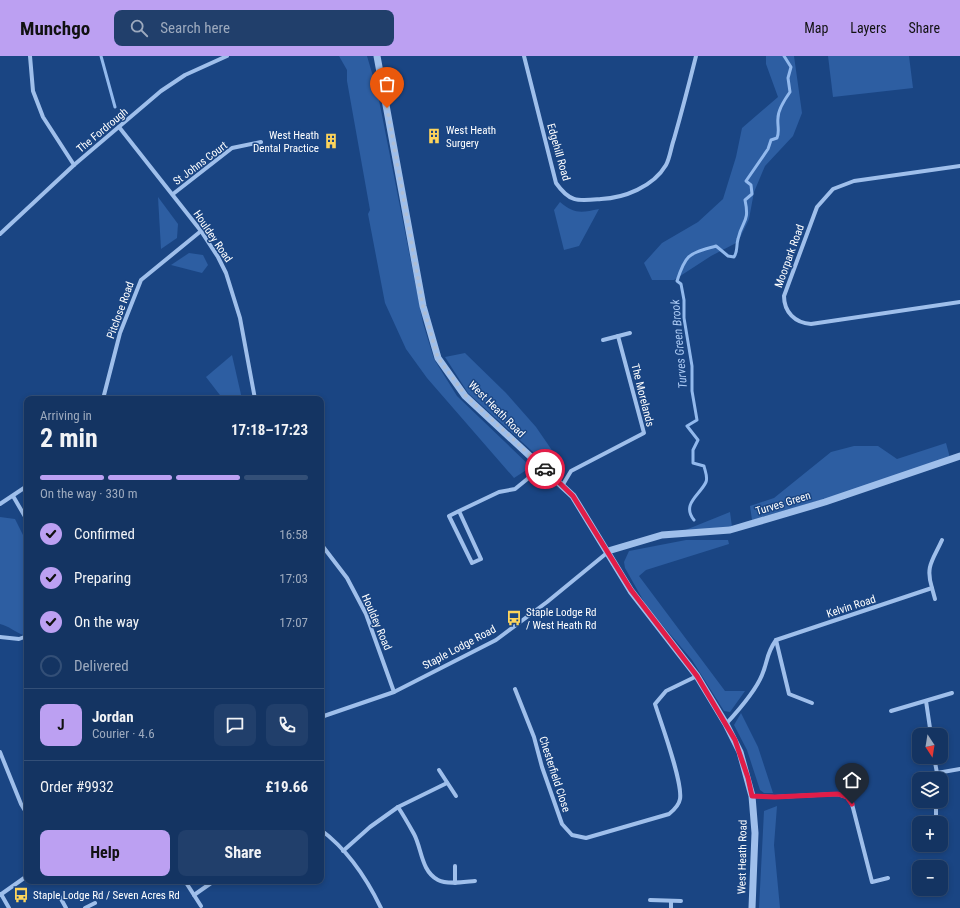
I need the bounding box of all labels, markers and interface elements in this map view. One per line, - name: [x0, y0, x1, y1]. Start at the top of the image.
- search box: [114, 10, 394, 46]
- text: Munchgo: [20, 17, 90, 40]
- icon: search: [128, 17, 150, 39]
- text: Search here: [160, 19, 230, 37]
- text: Map: [804, 20, 828, 36]
- text: Layers: [850, 20, 887, 36]
- text: Share: [909, 20, 940, 36]
- pin: [370, 67, 404, 108]
- icon: bag: [376, 73, 398, 95]
- street label: The Fordrough: [74, 105, 131, 156]
- street label: Edgehill Road: [544, 122, 573, 182]
- place label: West Heath Surgery: [446, 124, 496, 150]
- building icon: West Heath Surgery: [425, 127, 443, 145]
- place label: West Heath Dental Practice: [253, 129, 319, 155]
- building icon: West Heath Dental Practice: [322, 132, 340, 150]
- street label: St Johns Court: [171, 139, 230, 188]
- street label: Houldey Road: [190, 208, 235, 265]
- street label: Moorpark Road: [772, 223, 807, 290]
- street label: Pitclose Road: [104, 280, 137, 340]
- water label: Turves Green Brook: [668, 298, 690, 389]
- street label: The Morelands: [628, 362, 657, 428]
- street label: West Heath Road: [466, 378, 528, 440]
- text: Arriving in: [40, 408, 92, 423]
- text: 17:18–17:23: [231, 421, 308, 439]
- text: 2 min: [40, 423, 98, 453]
- courier: [525, 449, 565, 489]
- icon: car: [534, 458, 556, 480]
- text: On the way · 330 m: [40, 486, 137, 501]
- street label: Turves Green: [754, 489, 812, 518]
- icon: check: [40, 523, 62, 545]
- text: Confirmed: [74, 525, 135, 543]
- text: 16:58: [279, 527, 308, 542]
- icon: check: [40, 567, 62, 589]
- text: Preparing: [74, 569, 131, 587]
- text: 17:03: [279, 571, 308, 586]
- street label: Houldey Road: [359, 592, 394, 652]
- street label: Kelvin Road: [825, 592, 877, 620]
- place label: Staple Lodge Rd / West Heath Rd: [526, 606, 596, 632]
- bus stop icon: Staple Lodge Rd / West Heath Rd: [505, 609, 523, 627]
- icon: check: [40, 611, 62, 633]
- text: On the way: [74, 613, 139, 631]
- text: 17:07: [279, 615, 308, 630]
- street label: Staple Lodge Road: [420, 623, 498, 672]
- text: Delivered: [74, 657, 129, 675]
- button: chat: [214, 704, 256, 746]
- button: phone: [266, 704, 308, 746]
- text: Jordan: [92, 708, 134, 726]
- text: J: [57, 716, 65, 734]
- text: Courier · 4.6: [92, 726, 155, 741]
- north arrow: [912, 728, 948, 764]
- map controls: [912, 728, 948, 896]
- street label: Chesterfield Close: [536, 735, 573, 814]
- pin: [835, 763, 869, 804]
- icon: home: [841, 769, 863, 791]
- button: layers: [912, 772, 948, 808]
- text: Order #9932: [40, 778, 114, 796]
- text: £19.66: [265, 778, 308, 796]
- button: +: [912, 816, 948, 852]
- street label: West Heath Road: [735, 820, 750, 894]
- button: Help: [40, 830, 170, 876]
- button: Share: [178, 830, 308, 876]
- button: −: [912, 860, 948, 896]
- bus stop icon: Staple Lodge Rd / Seven Acres Rd: [12, 886, 30, 904]
- place label: Staple Lodge Rd / Seven Acres Rd: [33, 889, 180, 902]

